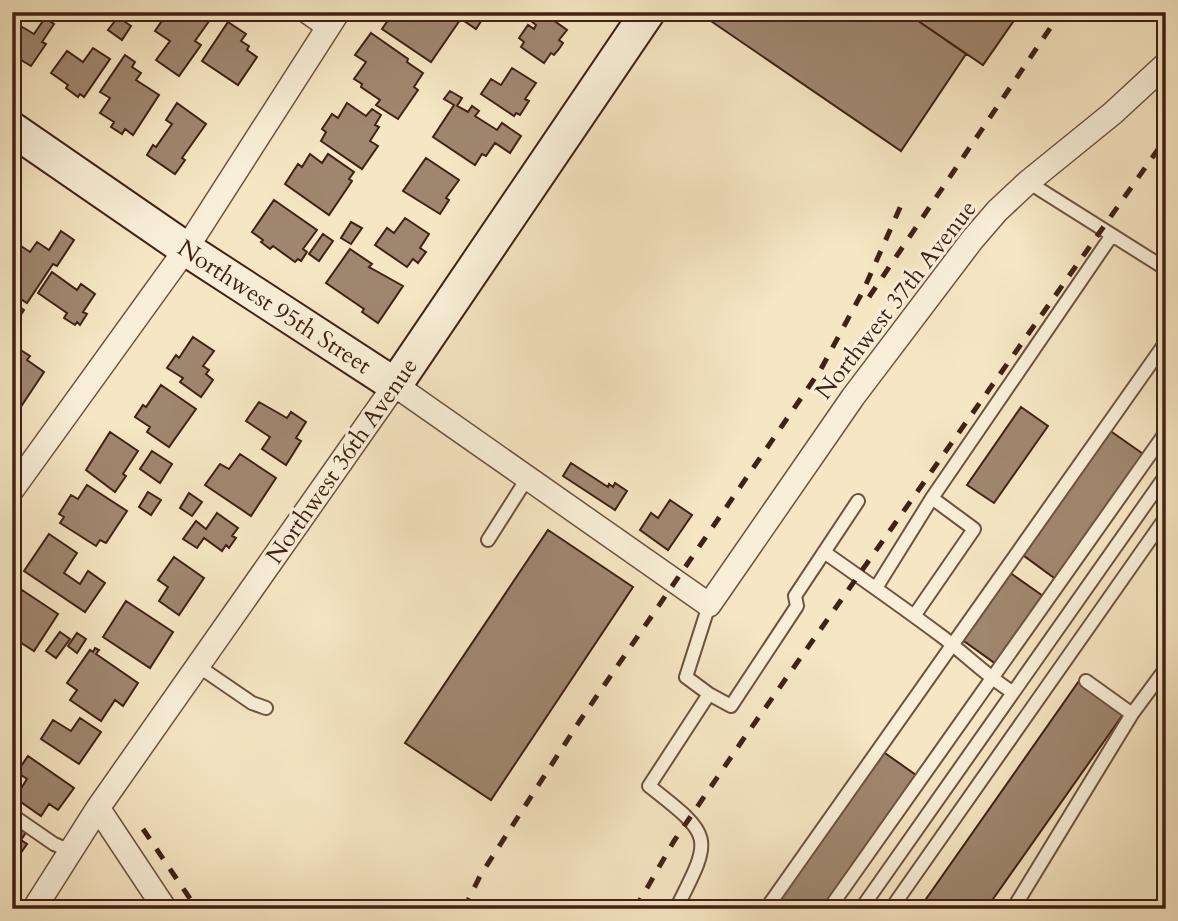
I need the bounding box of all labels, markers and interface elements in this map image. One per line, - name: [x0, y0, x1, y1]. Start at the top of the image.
- street label: Northwest 37th Avenue: [808, 193, 984, 407]
- street label: Northwest 95th Street: [171, 231, 378, 382]
- street label: Northwest 36th Avenue: [258, 351, 426, 571]

